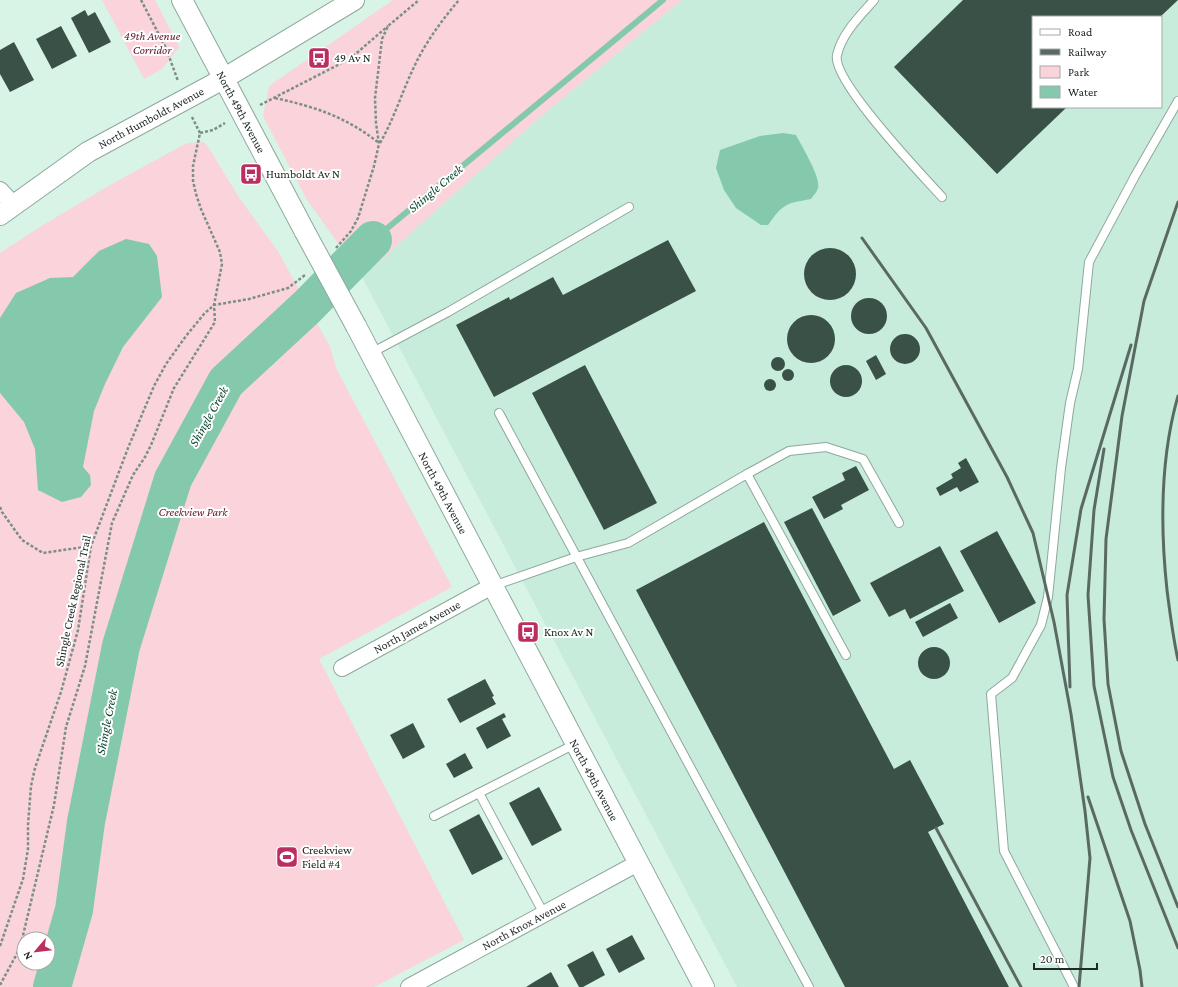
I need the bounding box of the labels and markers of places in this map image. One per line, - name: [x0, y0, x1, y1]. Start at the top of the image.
- bus stop icon: 49 Av N: [306, 45, 332, 71]
- place label: 49 Av N: [334, 51, 371, 65]
- bus stop icon: Humboldt Av N: [238, 161, 264, 187]
- place label: Humboldt Av N: [266, 167, 340, 181]
- bus stop icon: Knox Av N: [515, 619, 541, 645]
- place label: Knox Av N: [544, 625, 593, 639]
- place label: Creekview Field #4: [302, 843, 352, 871]
- sports icon: Creekview Field #4: [274, 844, 300, 870]

